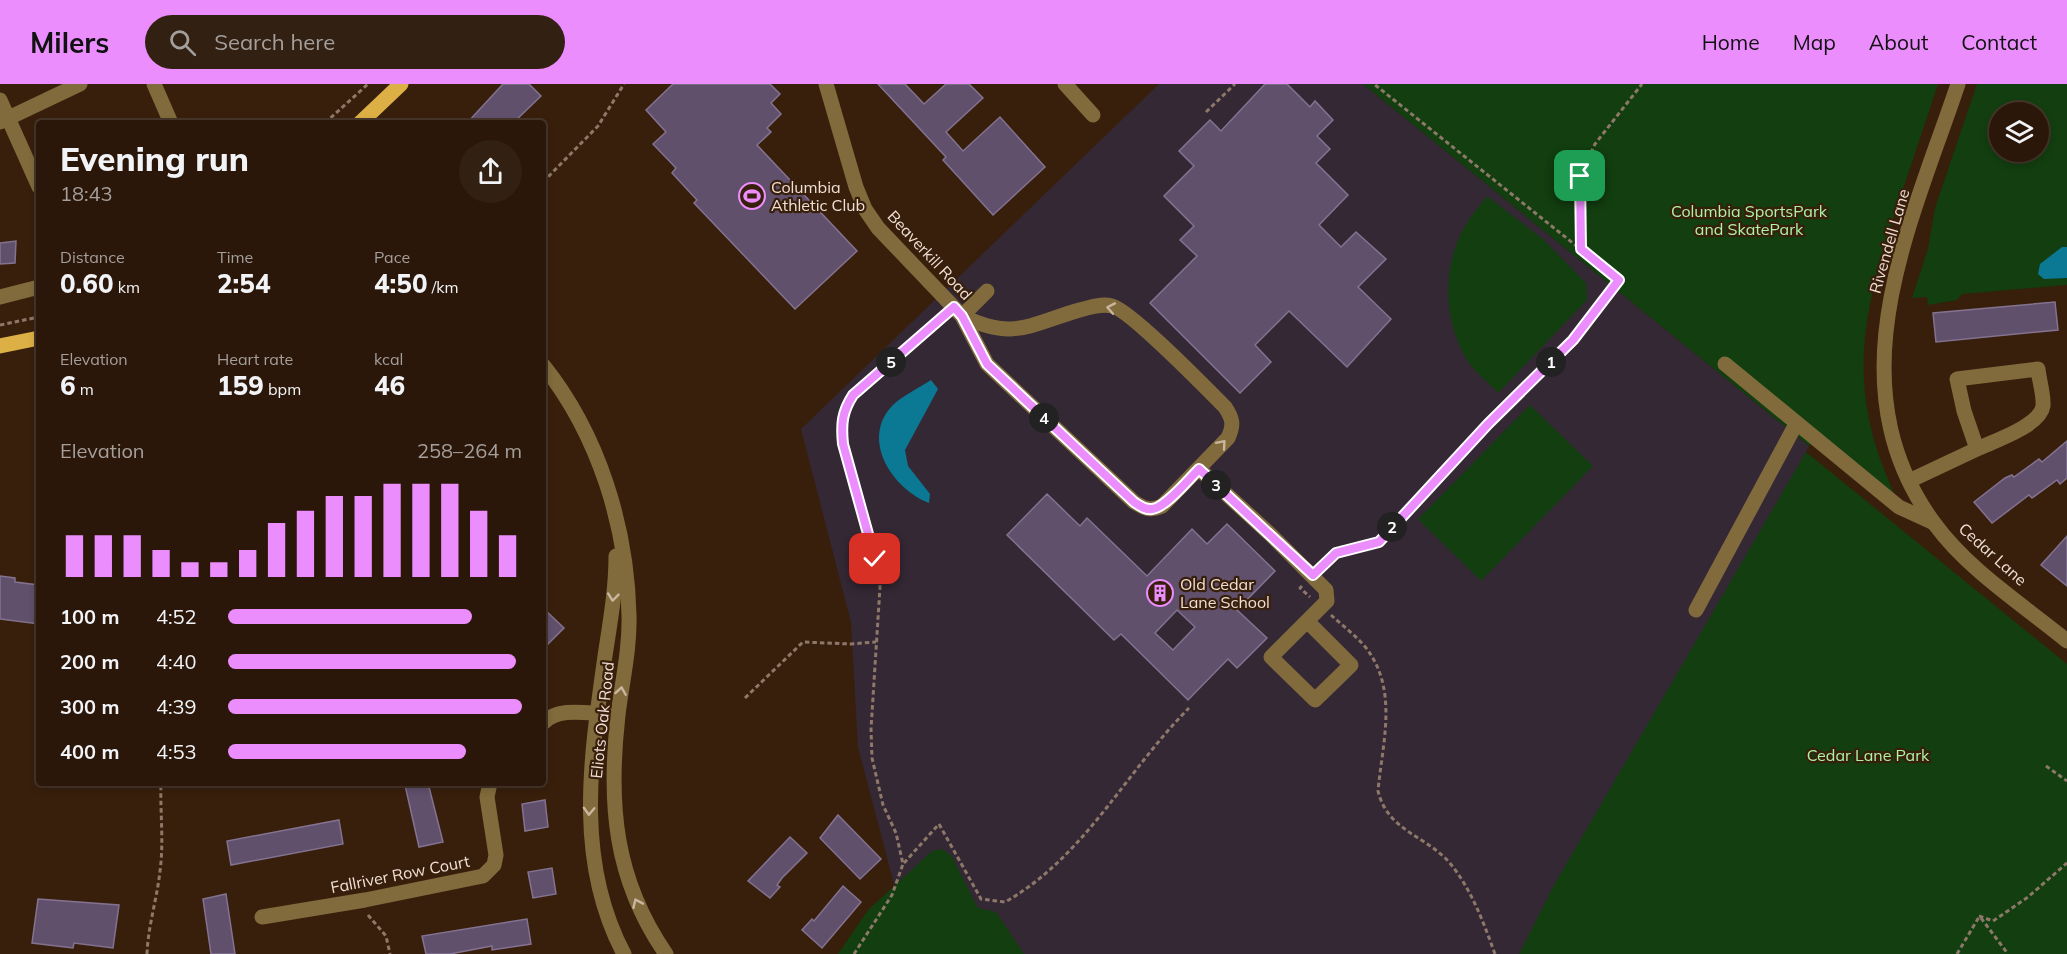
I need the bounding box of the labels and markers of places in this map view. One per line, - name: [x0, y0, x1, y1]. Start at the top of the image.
- pin: [1554, 150, 1605, 201]
- place label: Columbia Athletic Club: [771, 177, 865, 215]
- sports icon: Columbia Athletic Club: [737, 181, 767, 211]
- pin: 5: [876, 347, 906, 377]
- pin: 1: [1536, 347, 1566, 377]
- pin: 4: [1029, 403, 1059, 433]
- pin: 3: [1201, 470, 1231, 500]
- pin: 2: [1377, 512, 1407, 542]
- pin: [849, 533, 900, 584]
- place label: Old Cedar Lane School: [1180, 574, 1270, 612]
- building icon: Old Cedar Lane School: [1145, 578, 1175, 608]

